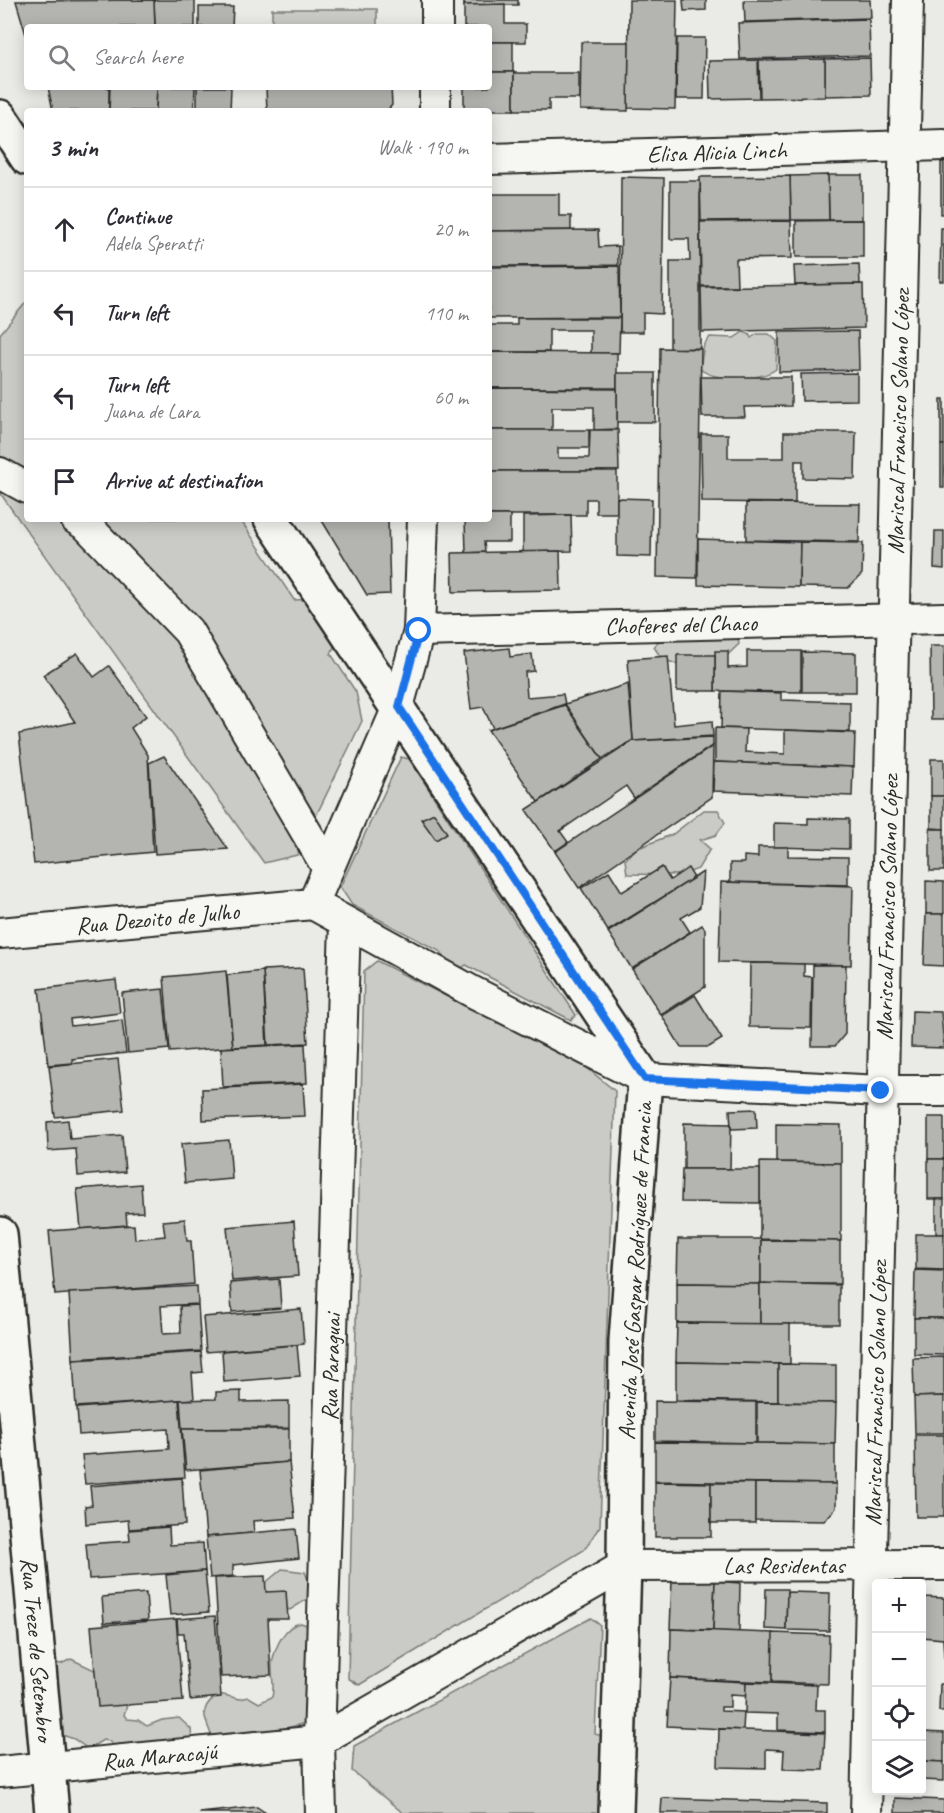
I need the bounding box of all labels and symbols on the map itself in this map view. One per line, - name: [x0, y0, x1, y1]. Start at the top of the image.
- street label: Elisa Alicia Linch: [647, 135, 789, 169]
- street label: Mariscal Francisco Solano López: [880, 286, 916, 554]
- street label: Choferes del Chaco: [604, 608, 759, 641]
- route start: [405, 617, 431, 643]
- street label: Mariscal Francisco Solano López: [869, 772, 905, 1040]
- street label: Rua Dezoito de Julho: [74, 896, 242, 941]
- route end: [867, 1077, 893, 1103]
- street label: Avenida José Gaspar Rodríguez de Francia: [611, 1099, 659, 1441]
- street label: Mariscal Francisco Solano López: [858, 1258, 894, 1526]
- street label: Rua Paraguai: [314, 1311, 348, 1421]
- street label: Las Residentas: [723, 1550, 846, 1581]
- street label: Rua Treze de Setembro: [14, 1556, 61, 1745]
- street label: Rua Maracajú: [101, 1736, 220, 1777]

